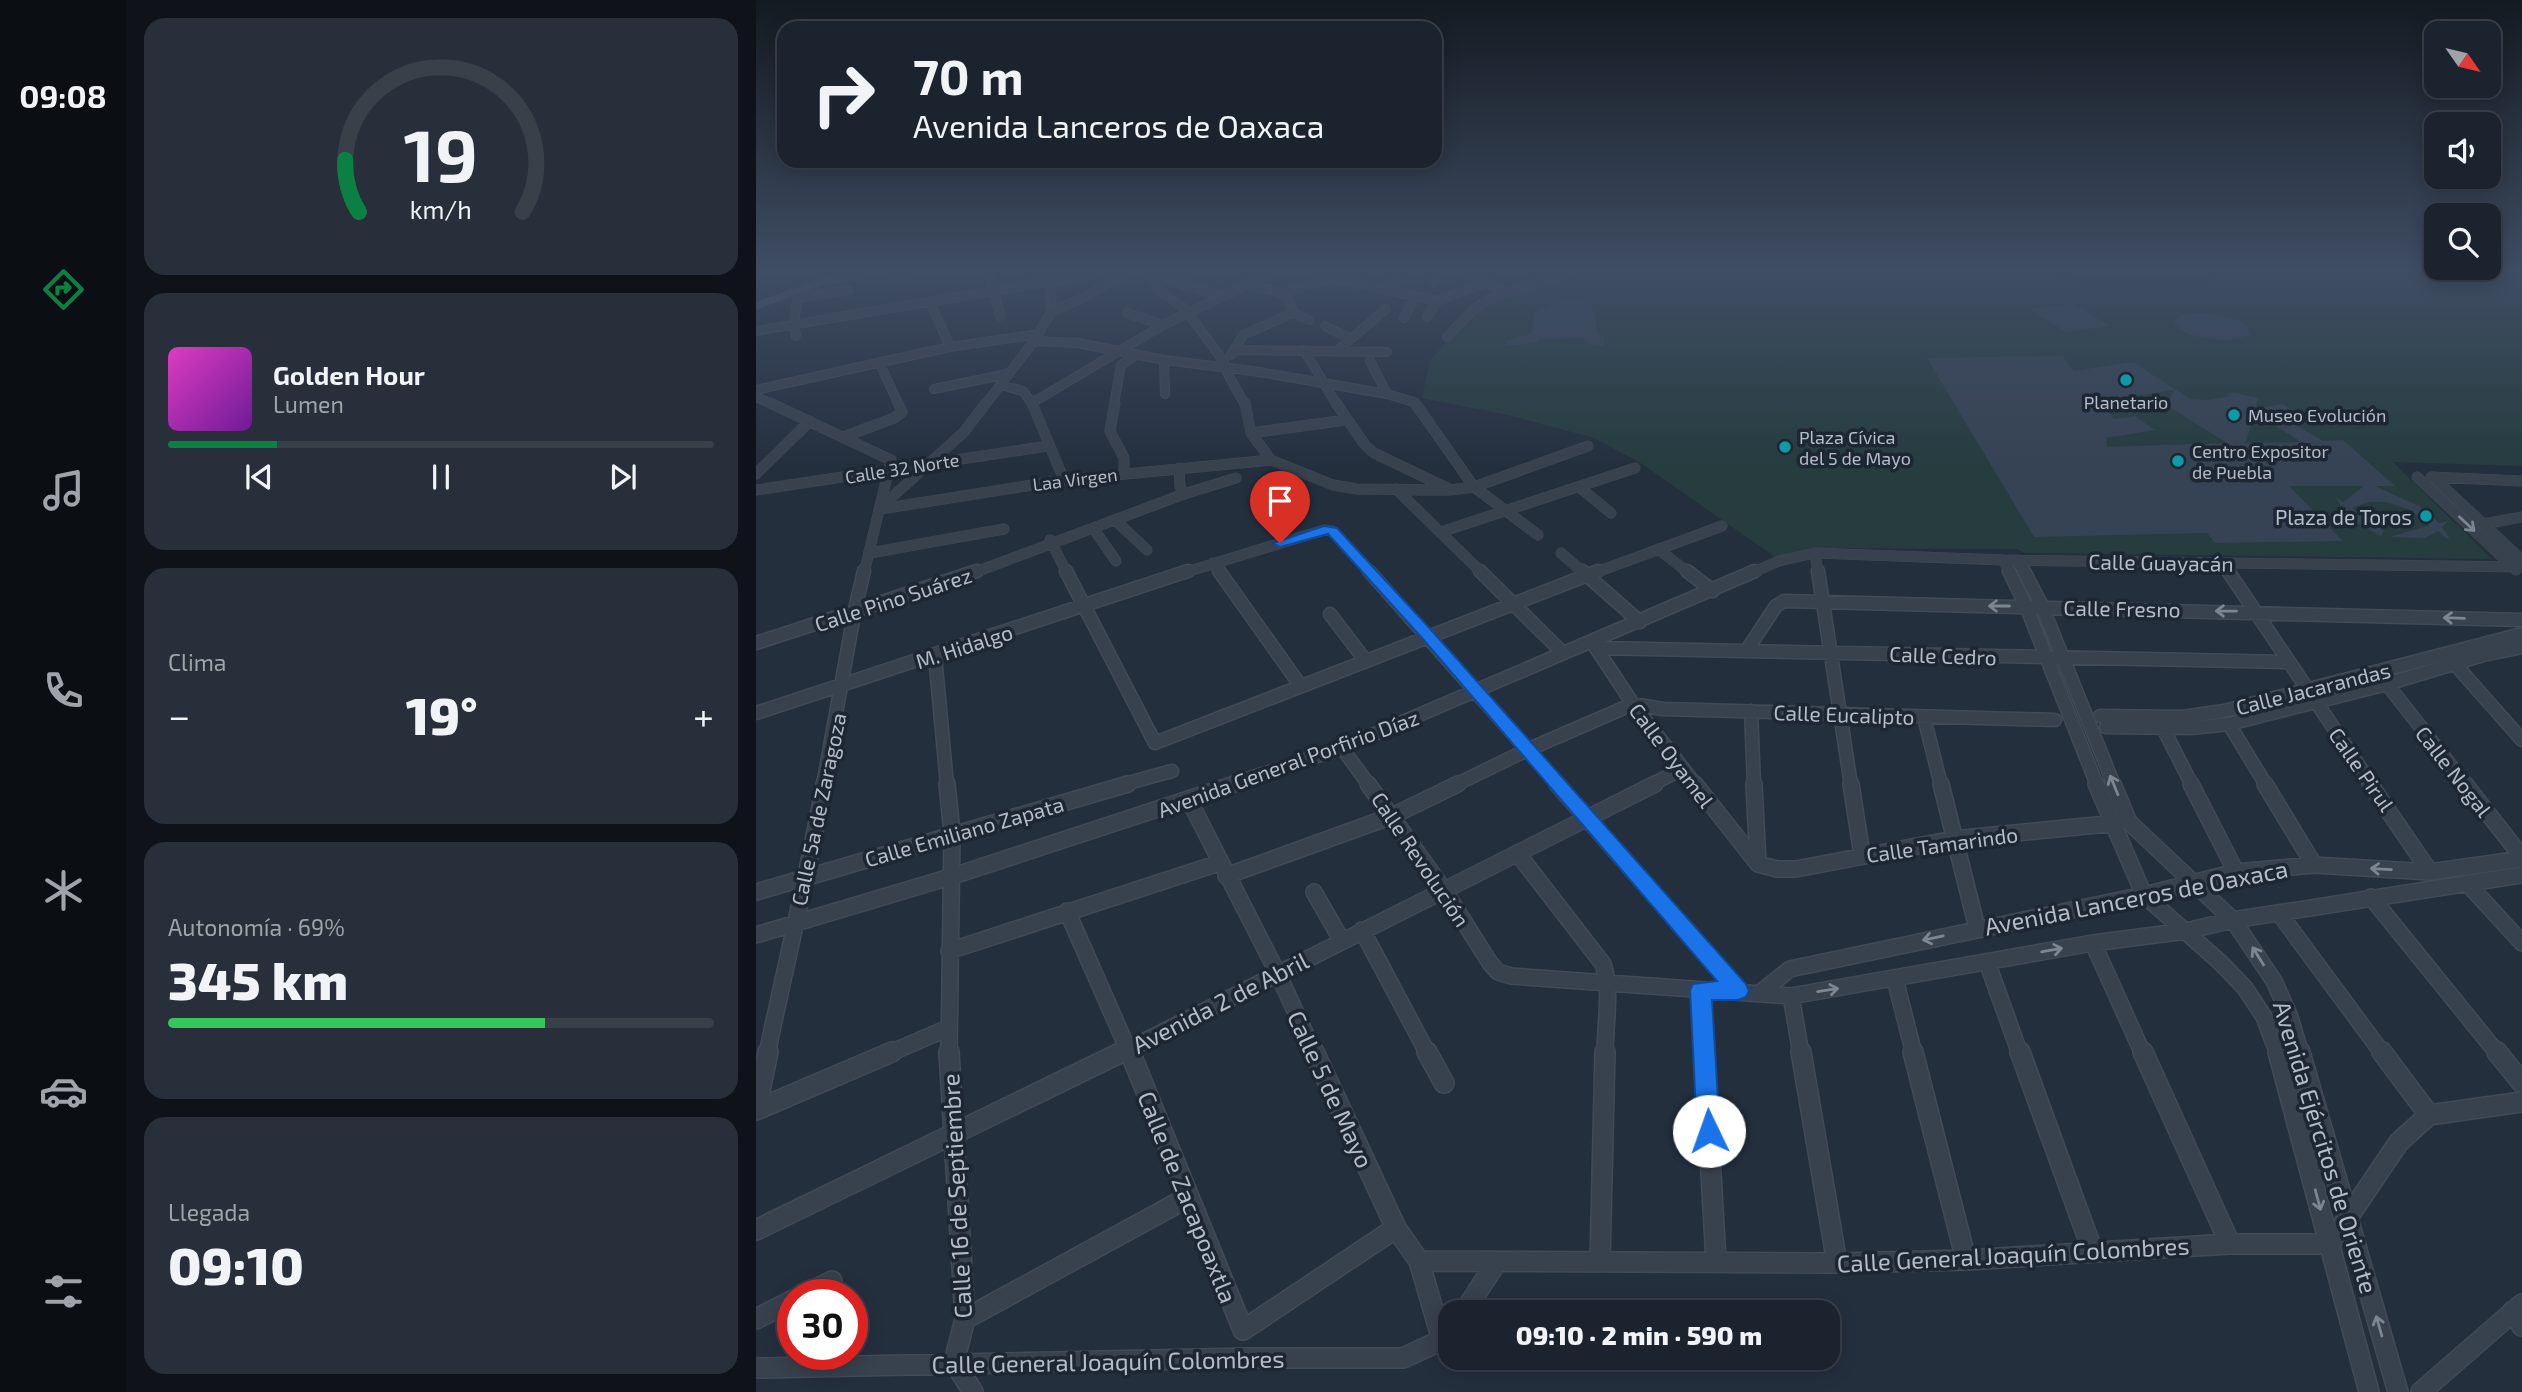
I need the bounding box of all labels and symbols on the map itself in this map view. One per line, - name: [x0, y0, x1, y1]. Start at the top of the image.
- north arrow: [2424, 21, 2501, 98]
- marker: Planetario: [2118, 372, 2134, 388]
- place label: Planetario: [2084, 391, 2168, 413]
- place label: Museo Evolución: [2248, 404, 2386, 426]
- marker: Museo Evolución: [2226, 407, 2242, 423]
- place label: Plaza Cívica del 5 de Mayo: [1799, 426, 1911, 469]
- marker: Plaza Cívica del 5 de Mayo: [1777, 439, 1793, 455]
- place label: Centro Expositor de Puebla: [2192, 440, 2329, 483]
- street label: Calle 32 Norte: [843, 448, 961, 488]
- marker: Centro Expositor de Puebla: [2170, 453, 2186, 469]
- street label: Laa Virgen: [1031, 463, 1119, 495]
- pin: [1250, 471, 1310, 543]
- place label: Plaza de Toros: [2275, 504, 2412, 529]
- marker: Plaza de Toros: [2418, 508, 2434, 524]
- one-way arrow: [2458, 515, 2475, 532]
- street label: Calle Guayacán: [2088, 548, 2234, 576]
- street label: Calle Pino Suárez: [811, 562, 975, 636]
- street label: Calle Fresno: [2063, 594, 2181, 622]
- one-way arrow: [1988, 599, 2011, 613]
- one-way arrow: [2215, 604, 2238, 618]
- one-way arrow: [2443, 611, 2466, 624]
- street label: M. Hidalgo: [912, 619, 1016, 673]
- street label: Calle Cedro: [1889, 641, 1997, 669]
- street label: Calle Jacarandas: [2233, 657, 2393, 719]
- street label: Calle Oyamel: [1625, 698, 1720, 813]
- street label: Calle Eucalipto: [1773, 699, 1915, 729]
- street label: Avenida General Porfirio Díaz: [1154, 704, 1422, 822]
- street label: Calle 5a de Zaragoza: [785, 710, 851, 908]
- street label: Calle Nogal: [2411, 721, 2498, 822]
- street label: Calle Pirul: [2324, 722, 2400, 816]
- one-way arrow: [2106, 775, 2119, 796]
- street label: Calle Revolución: [1367, 787, 1475, 931]
- street label: Calle Emiliano Zapata: [862, 791, 1066, 871]
- street label: Calle Tamarindo: [1865, 821, 2019, 867]
- street label: Avenida Lanceros de Oaxaca: [1982, 853, 2290, 941]
- one-way arrow: [2370, 862, 2393, 875]
- one-way arrow: [1922, 931, 1945, 945]
- one-way arrow: [2040, 943, 2063, 956]
- street label: Avenida 2 de Abril: [1127, 945, 1313, 1059]
- one-way arrow: [2251, 947, 2265, 967]
- one-way arrow: [1816, 983, 1839, 996]
- street label: Avenida Ejércitos de Oriente: [2268, 997, 2384, 1297]
- street label: Calle 5 de Mayo: [1282, 1006, 1380, 1172]
- street label: Calle 16 de Septiembre: [935, 1073, 977, 1319]
- street label: Calle de Zacapoaxtla: [1132, 1087, 1244, 1307]
- position arrow: [1672, 1094, 1746, 1168]
- one-way arrow: [2312, 1189, 2325, 1211]
- street label: Calle General Joaquín Colombres: [1836, 1230, 2190, 1278]
- speed limit sign: 30: [777, 1279, 868, 1370]
- one-way arrow: [2372, 1316, 2385, 1338]
- street label: Calle General Joaquín Colombres: [931, 1343, 1285, 1379]

